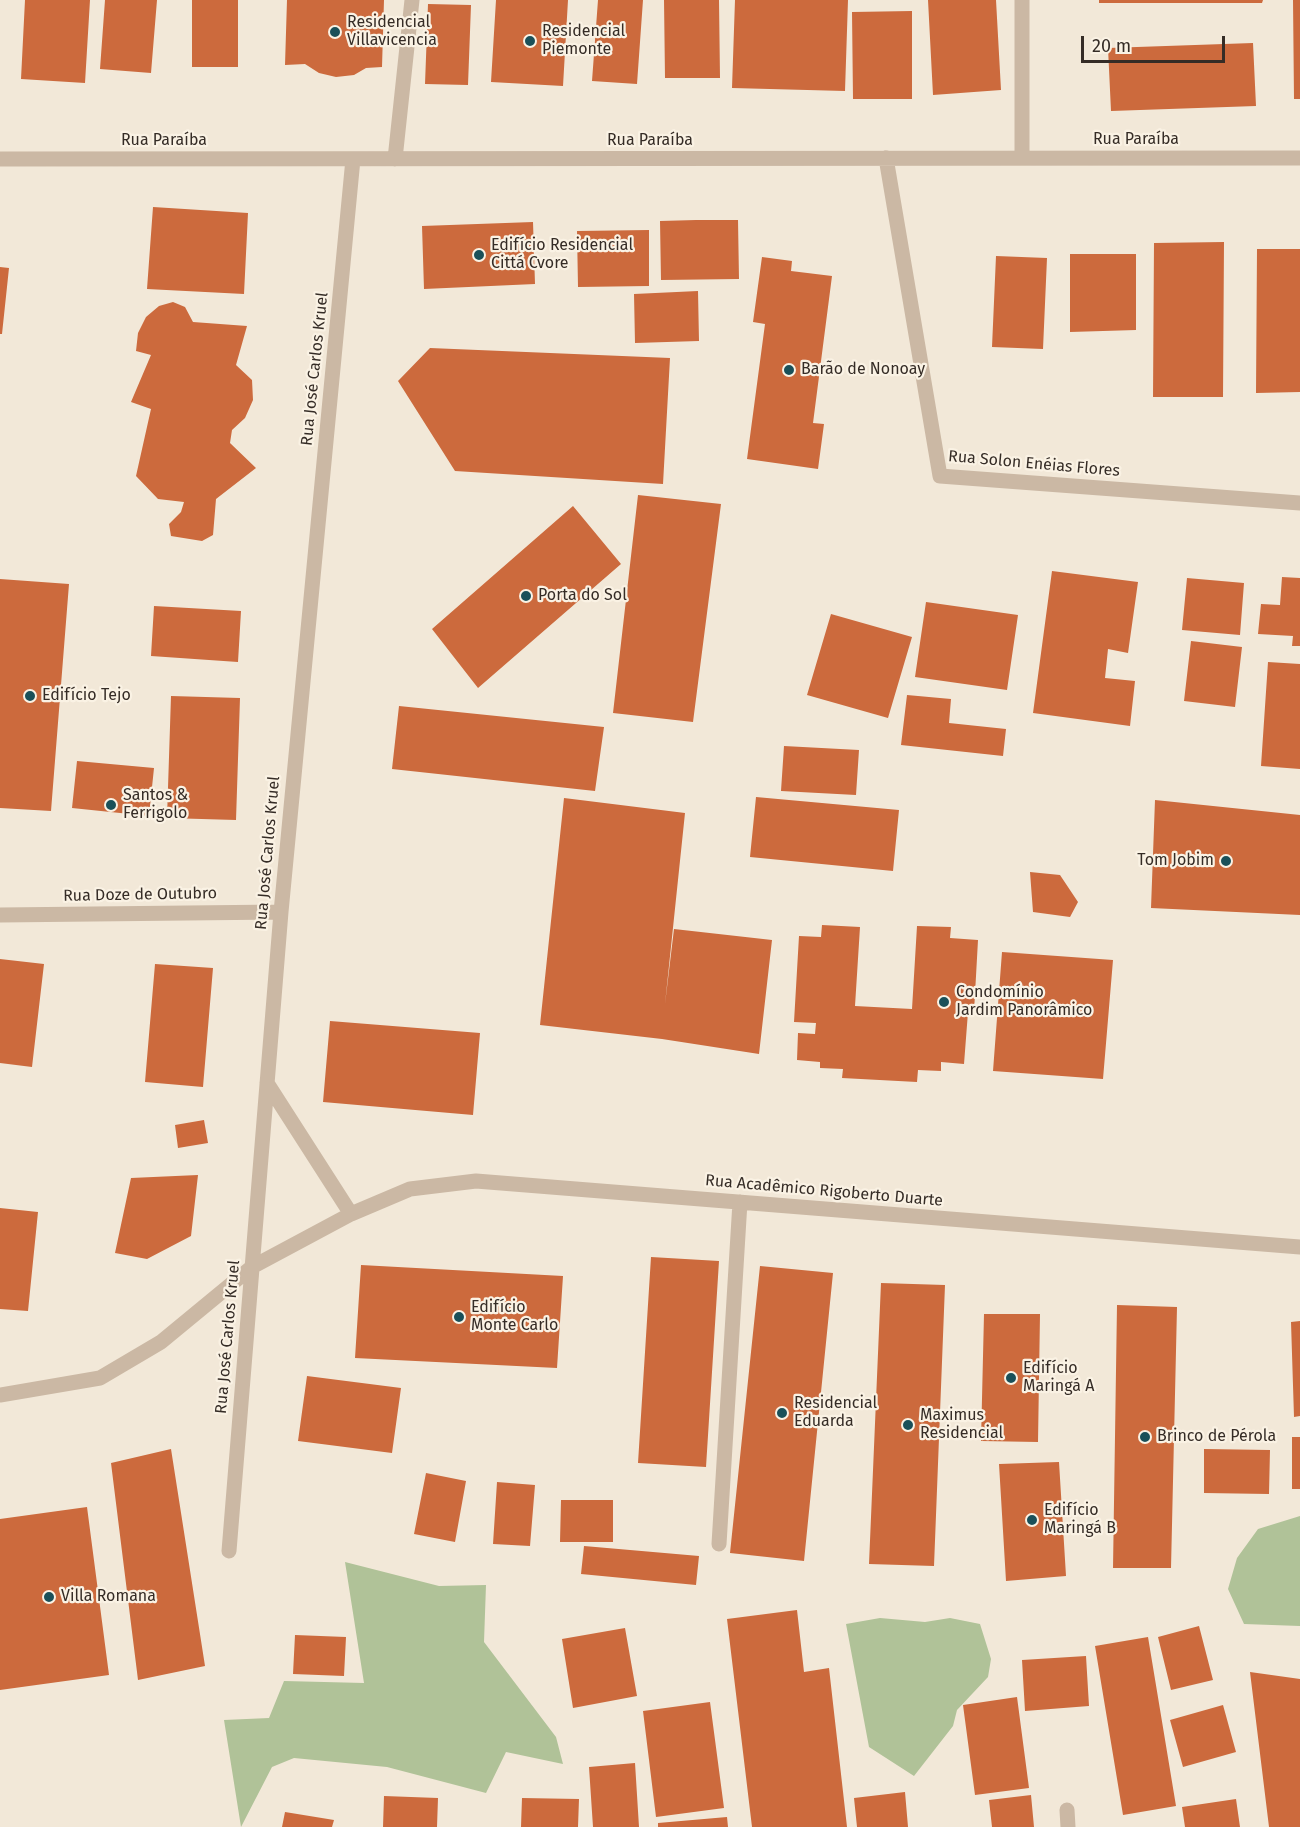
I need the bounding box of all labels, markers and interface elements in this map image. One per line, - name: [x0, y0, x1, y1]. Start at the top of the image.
- place label: Residencial Villavicencia: [347, 13, 437, 51]
- place label: Residencial Piemonte: [542, 22, 625, 60]
- scale bar: [1084, 24, 1228, 62]
- marker: Residencial Villavicencia: [328, 25, 342, 39]
- marker: Residencial Piemonte: [523, 34, 537, 48]
- text: 20 m: [1092, 35, 1131, 57]
- street label: Rua Paraíba: [1093, 130, 1179, 150]
- street label: Rua Paraíba: [121, 131, 207, 151]
- street label: Rua Paraíba: [607, 131, 693, 151]
- place label: Edifício Residencial Cittá Cvore: [491, 236, 633, 274]
- marker: Edifício Residencial Cittá Cvore: [472, 248, 486, 262]
- street label: Rua José Carlos Kruel: [297, 291, 333, 447]
- place label: Barão de Nonoay: [801, 360, 925, 380]
- marker: Barão de Nonoay: [782, 363, 796, 377]
- street label: Rua Solon Enéias Flores: [947, 447, 1121, 481]
- place label: Porta do Sol: [538, 586, 627, 606]
- marker: Porta do Sol: [519, 589, 533, 603]
- place label: Edifício Tejo: [42, 686, 131, 706]
- marker: Edifício Tejo: [23, 689, 37, 703]
- street label: Rua José Carlos Kruel: [252, 775, 284, 931]
- place label: Santos & Ferrigolo: [123, 786, 188, 824]
- marker: Santos & Ferrigolo: [104, 798, 118, 812]
- place label: Tom Jobim: [1137, 851, 1214, 871]
- marker: Tom Jobim: [1219, 854, 1233, 868]
- street label: Rua Doze de Outubro: [63, 884, 217, 906]
- place label: Condomínio Jardim Panorâmico: [956, 983, 1092, 1021]
- marker: Condomínio Jardim Panorâmico: [937, 995, 951, 1009]
- street label: Rua Acadêmico Rigoberto Duarte: [704, 1171, 944, 1211]
- street label: Rua José Carlos Kruel: [212, 1259, 244, 1415]
- place label: Edifício Monte Carlo: [471, 1298, 558, 1336]
- marker: Edifício Monte Carlo: [452, 1310, 466, 1324]
- place label: Edifício Maringá A: [1023, 1359, 1094, 1397]
- marker: Edifício Maringá A: [1004, 1371, 1018, 1385]
- place label: Residencial Eduarda: [794, 1394, 877, 1432]
- marker: Residencial Eduarda: [775, 1406, 789, 1420]
- place label: Maximus Residencial: [920, 1406, 1003, 1444]
- marker: Maximus Residencial: [901, 1418, 915, 1432]
- place label: Brinco de Pérola: [1157, 1427, 1276, 1447]
- marker: Brinco de Pérola: [1138, 1430, 1152, 1444]
- place label: Edifício Maringá B: [1044, 1501, 1116, 1539]
- marker: Edifício Maringá B: [1025, 1513, 1039, 1527]
- place label: Villa Romana: [61, 1587, 156, 1607]
- marker: Villa Romana: [42, 1590, 56, 1604]

